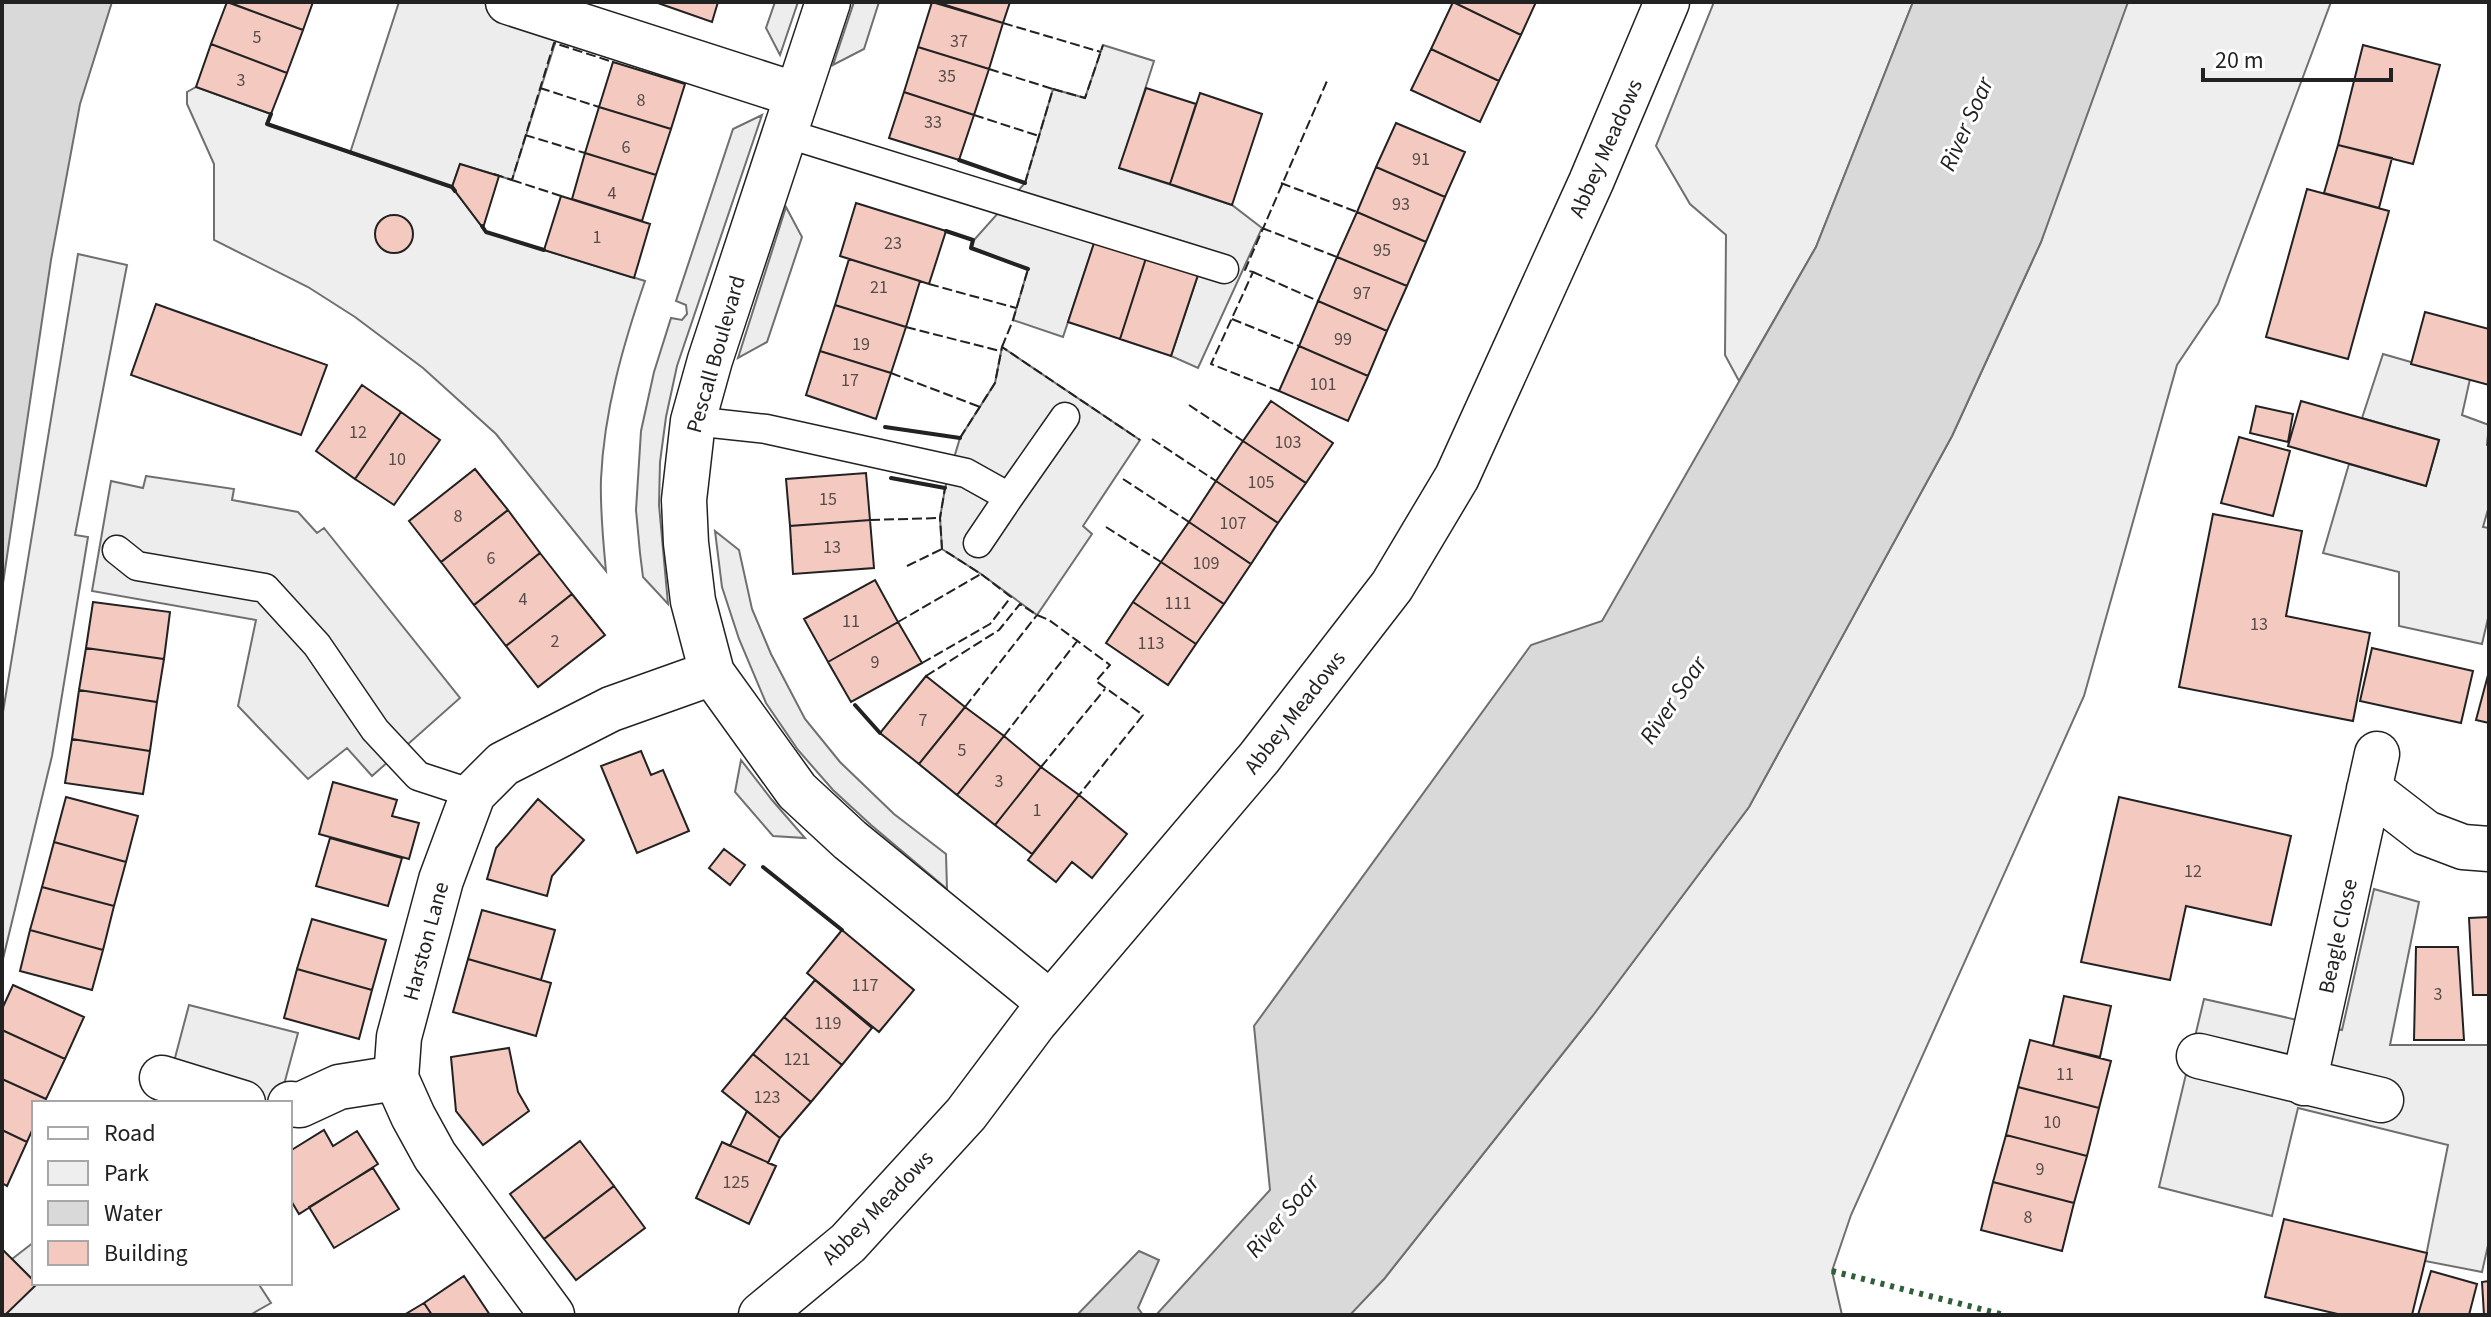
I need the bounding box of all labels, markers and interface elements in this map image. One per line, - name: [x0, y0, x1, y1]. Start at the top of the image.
- house number: 5: [253, 25, 262, 50]
- house number: 37: [950, 29, 968, 54]
- scale bar: [2203, 32, 2391, 82]
- text: 20 m: [2215, 43, 2264, 78]
- house number: 35: [938, 64, 956, 89]
- house number: 3: [237, 68, 246, 93]
- water label: River Soar: [1930, 70, 2003, 177]
- street label: Abbey Meadows: [1561, 74, 1651, 223]
- house number: 8: [637, 88, 646, 113]
- house number: 33: [924, 110, 942, 135]
- house number: 6: [622, 135, 631, 160]
- house number: 91: [1412, 147, 1430, 172]
- house number: 4: [608, 181, 617, 206]
- house number: 93: [1392, 192, 1410, 217]
- house number: 1: [593, 225, 601, 250]
- house number: 23: [884, 231, 902, 256]
- house number: 95: [1373, 238, 1391, 263]
- street label: Pescall Boulevard: [678, 272, 754, 437]
- house number: 21: [870, 275, 888, 300]
- house number: 97: [1353, 281, 1371, 306]
- house number: 99: [1334, 327, 1352, 352]
- house number: 19: [852, 332, 870, 357]
- house number: 17: [841, 368, 859, 393]
- house number: 101: [1310, 372, 1336, 397]
- house number: 12: [349, 420, 367, 445]
- house number: 103: [1275, 430, 1301, 455]
- house number: 10: [388, 447, 406, 472]
- house number: 105: [1248, 470, 1274, 495]
- house number: 15: [819, 487, 837, 512]
- house number: 8: [454, 504, 463, 529]
- house number: 107: [1220, 511, 1246, 536]
- house number: 13: [823, 535, 841, 560]
- house number: 6: [487, 546, 496, 571]
- house number: 109: [1193, 551, 1219, 576]
- house number: 4: [519, 587, 528, 612]
- house number: 111: [1165, 591, 1191, 616]
- house number: 11: [842, 609, 860, 634]
- house number: 13: [2250, 612, 2268, 637]
- house number: 2: [551, 629, 560, 654]
- house number: 113: [1138, 631, 1164, 656]
- street label: Abbey Meadows: [1236, 644, 1353, 781]
- water label: River Soar: [1631, 648, 1717, 751]
- house number: 9: [871, 650, 880, 675]
- house number: 7: [919, 708, 928, 733]
- house number: 5: [958, 738, 967, 763]
- house number: 3: [995, 769, 1004, 794]
- house number: 1: [1033, 798, 1041, 823]
- house number: 12: [2184, 859, 2202, 884]
- street label: Beagle Close: [2310, 876, 2366, 997]
- street label: Harston Lane: [395, 878, 457, 1004]
- house number: 117: [852, 973, 878, 998]
- house number: 3: [2434, 982, 2443, 1007]
- house number: 119: [815, 1011, 841, 1036]
- house number: 121: [784, 1047, 810, 1072]
- house number: 11: [2056, 1062, 2074, 1087]
- house number: 123: [754, 1085, 780, 1110]
- legend: [32, 1101, 292, 1285]
- house number: 10: [2043, 1110, 2061, 1135]
- text: Road: [104, 1116, 156, 1151]
- street label: Abbey Meadows: [815, 1143, 941, 1272]
- text: Park: [104, 1156, 149, 1191]
- house number: 9: [2036, 1157, 2045, 1182]
- water label: River Soar: [1237, 1165, 1329, 1266]
- house number: 125: [723, 1170, 749, 1195]
- text: Water: [104, 1196, 163, 1231]
- house number: 8: [2024, 1205, 2033, 1230]
- text: Building: [104, 1236, 188, 1271]

